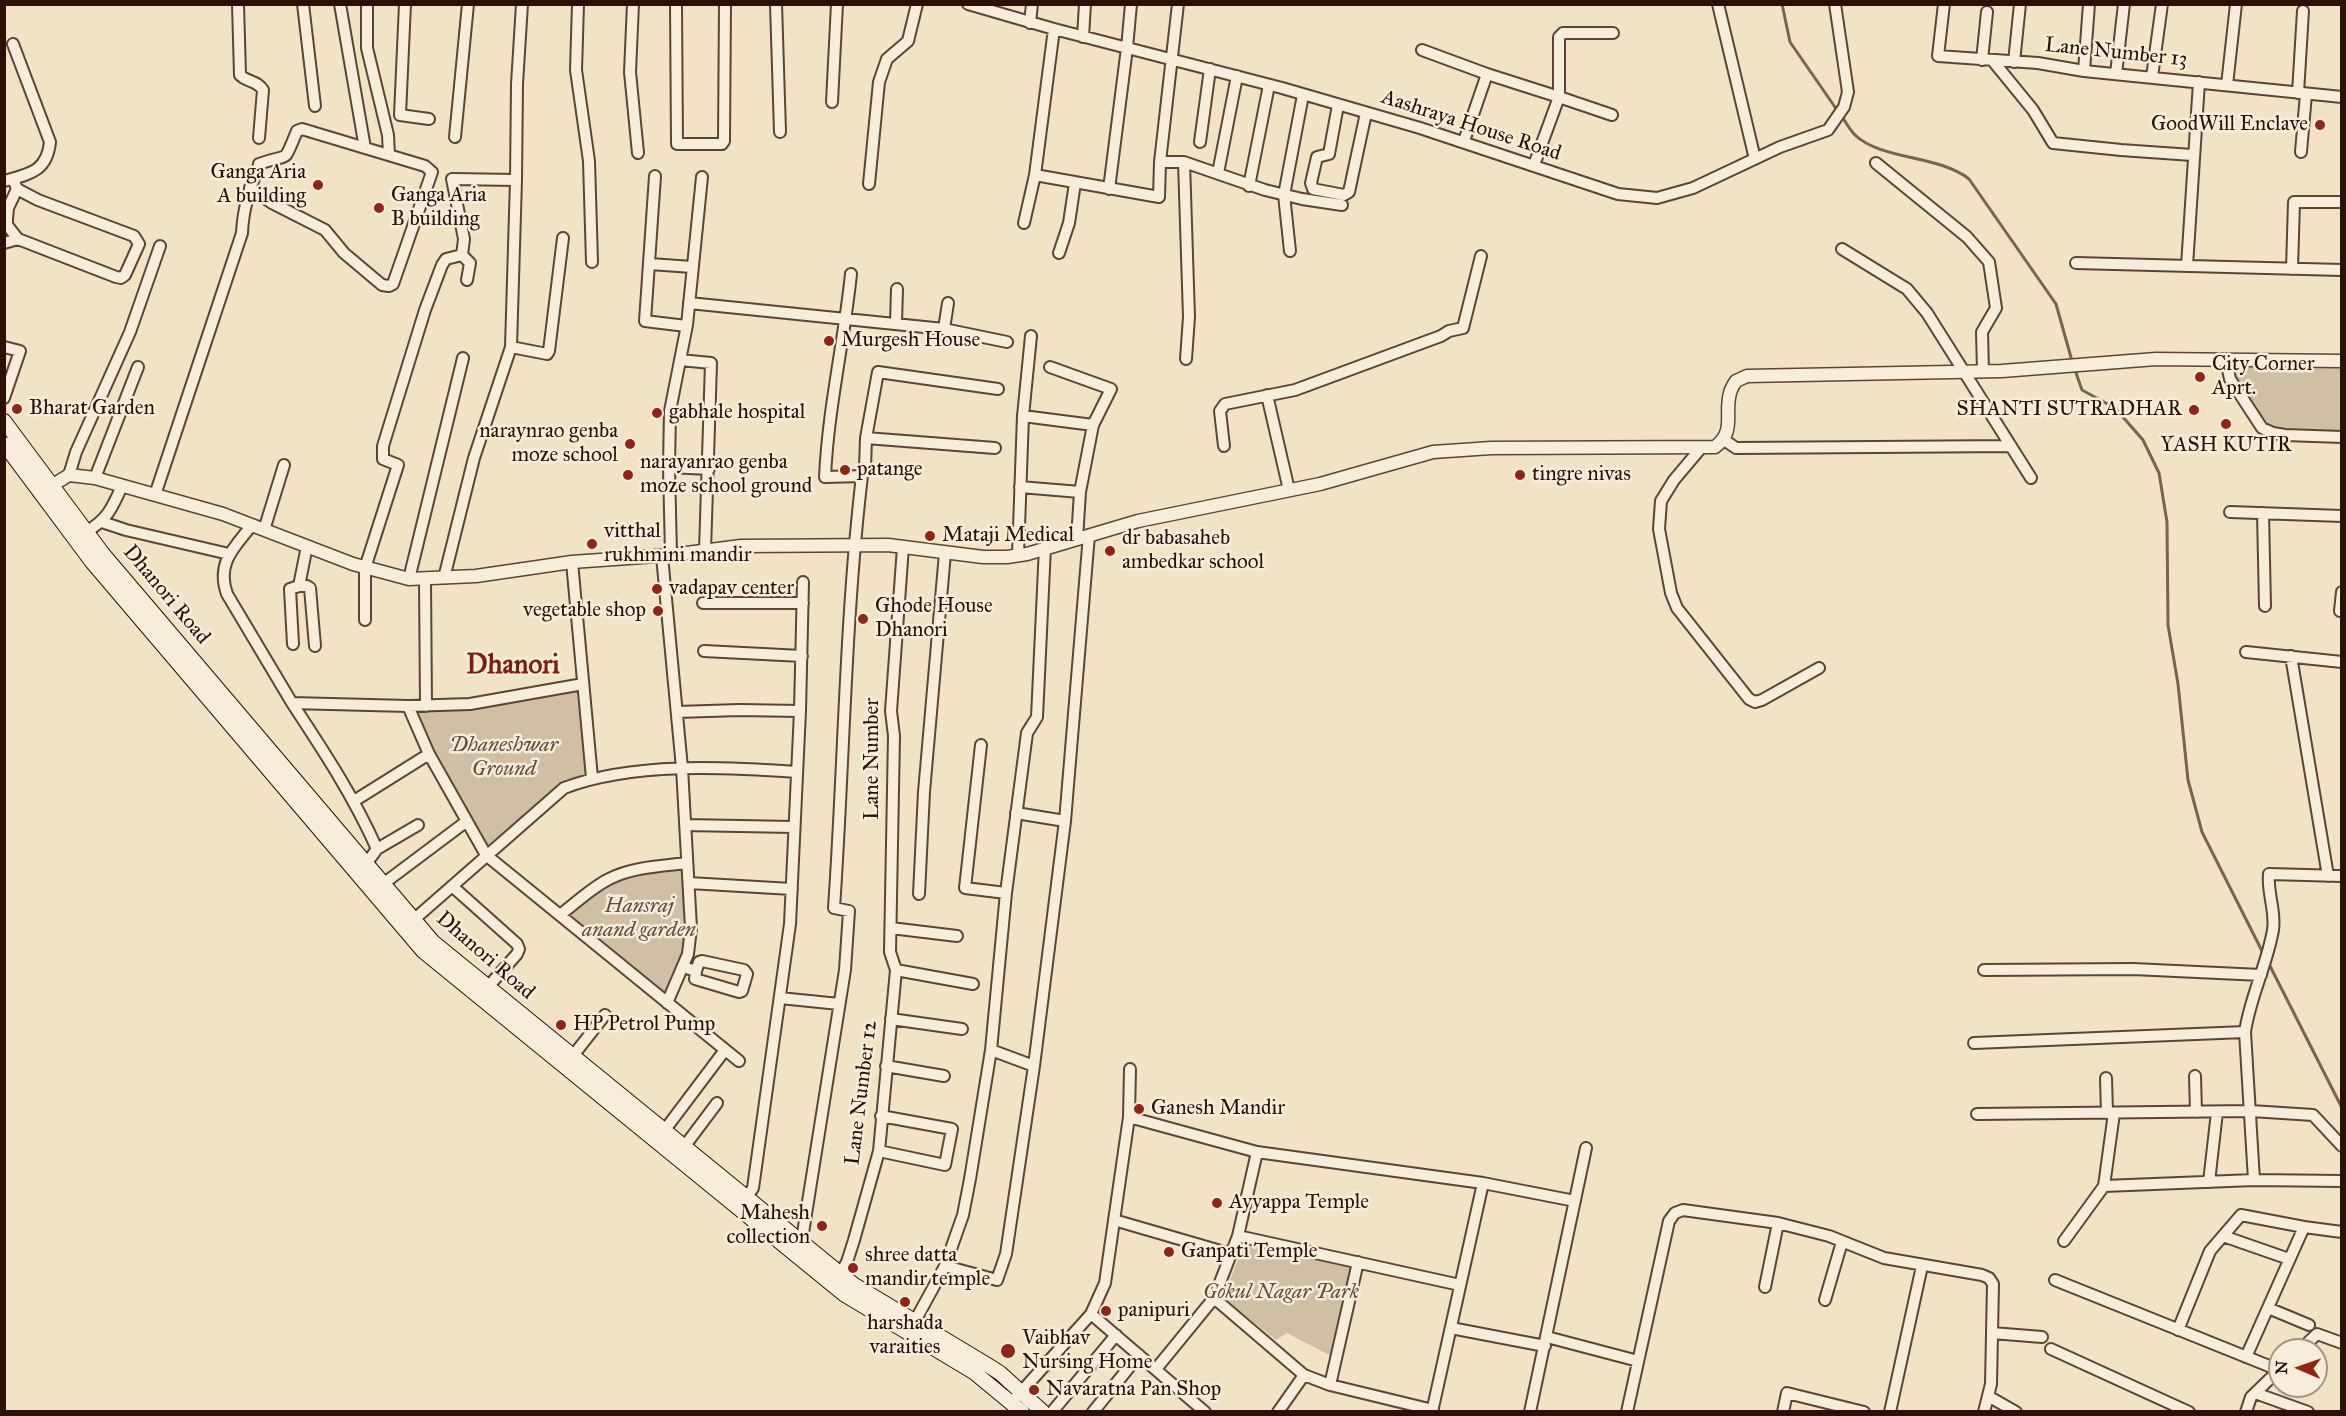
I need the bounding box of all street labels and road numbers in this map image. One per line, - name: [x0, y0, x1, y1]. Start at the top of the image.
- street label: Lane Number 13: [2043, 33, 2189, 73]
- street label: Aashraya House Road: [1378, 85, 1564, 167]
- street label: Dhanori Road: [117, 540, 215, 650]
- street label: Lane Number: [860, 698, 886, 820]
- street label: Dhanori Road: [431, 906, 539, 1006]
- street label: Lane Number 12: [841, 1019, 883, 1167]

